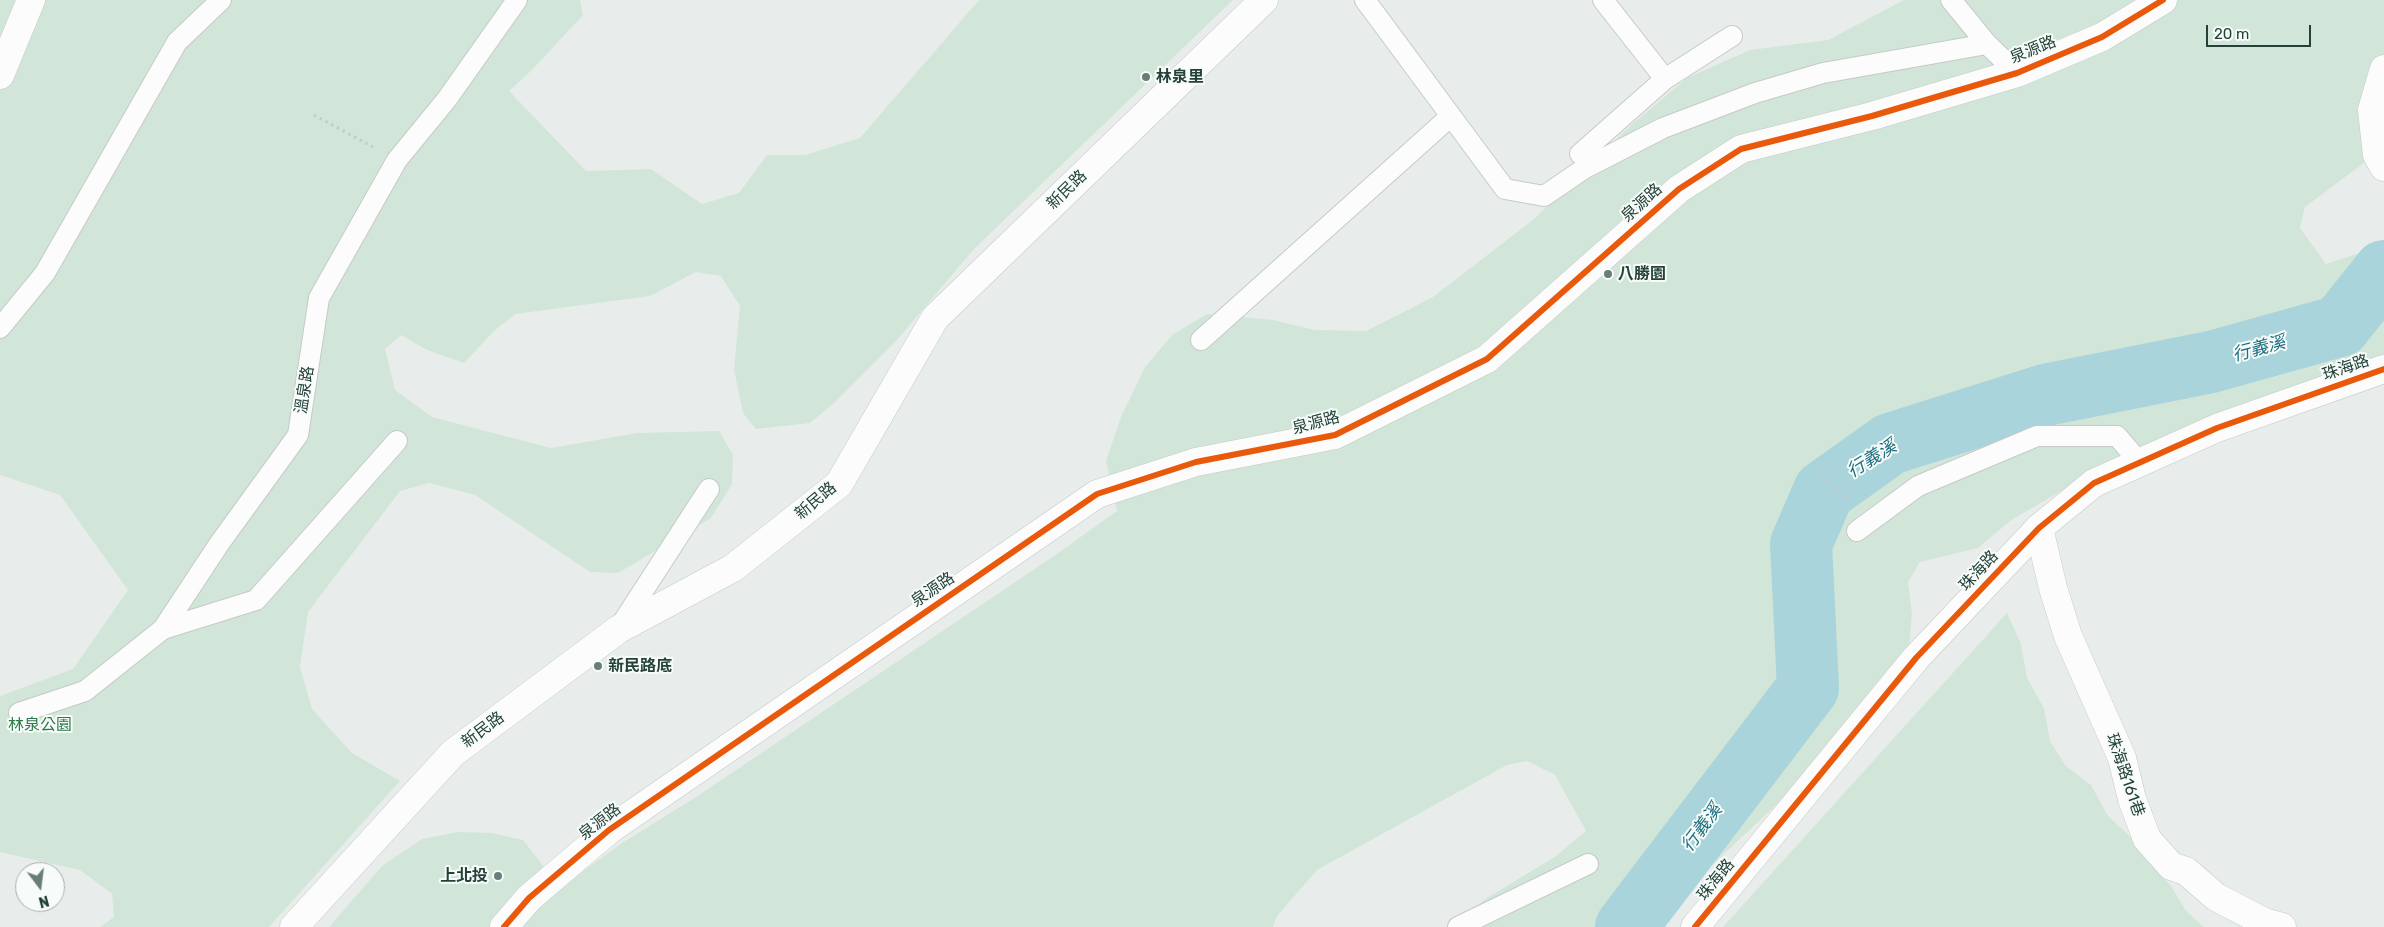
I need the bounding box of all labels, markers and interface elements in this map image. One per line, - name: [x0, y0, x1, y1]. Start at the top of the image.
- scale bar: [2209, 15, 2314, 47]
- text: 20 m: [2214, 25, 2249, 43]
- street label: 泉源路: [2007, 32, 2059, 68]
- place label: 林泉里: [1156, 67, 1204, 87]
- marker: 林泉里: [1140, 71, 1152, 83]
- street label: 新民路: [1043, 166, 1091, 214]
- street label: 泉源路: [1618, 180, 1666, 226]
- place label: 八勝園: [1618, 264, 1666, 284]
- marker: 八勝園: [1602, 268, 1614, 280]
- water label: 行義溪: [2230, 332, 2288, 366]
- street label: 珠海路: [2320, 351, 2372, 385]
- street label: 溫泉路: [292, 365, 318, 415]
- street label: 泉源路: [1290, 408, 1342, 438]
- water label: 行義溪: [1843, 436, 1901, 482]
- street label: 新民路: [791, 478, 841, 524]
- street label: 珠海路: [1956, 547, 2002, 595]
- street label: 泉源路: [908, 569, 958, 611]
- place label: 新民路底: [608, 656, 672, 676]
- marker: 新民路底: [592, 660, 604, 672]
- street label: 新民路: [458, 708, 508, 752]
- park label: 林泉公園: [8, 715, 72, 735]
- street label: 珠海路161巷: [2102, 731, 2148, 819]
- street label: 泉源路: [575, 800, 625, 844]
- water label: 行義溪: [1677, 800, 1727, 856]
- street label: 珠海路: [1693, 855, 1739, 905]
- north arrow: [15, 862, 65, 912]
- place label: 上北投: [440, 866, 488, 886]
- marker: 上北投: [492, 870, 504, 882]
- text: N: [37, 891, 51, 911]

